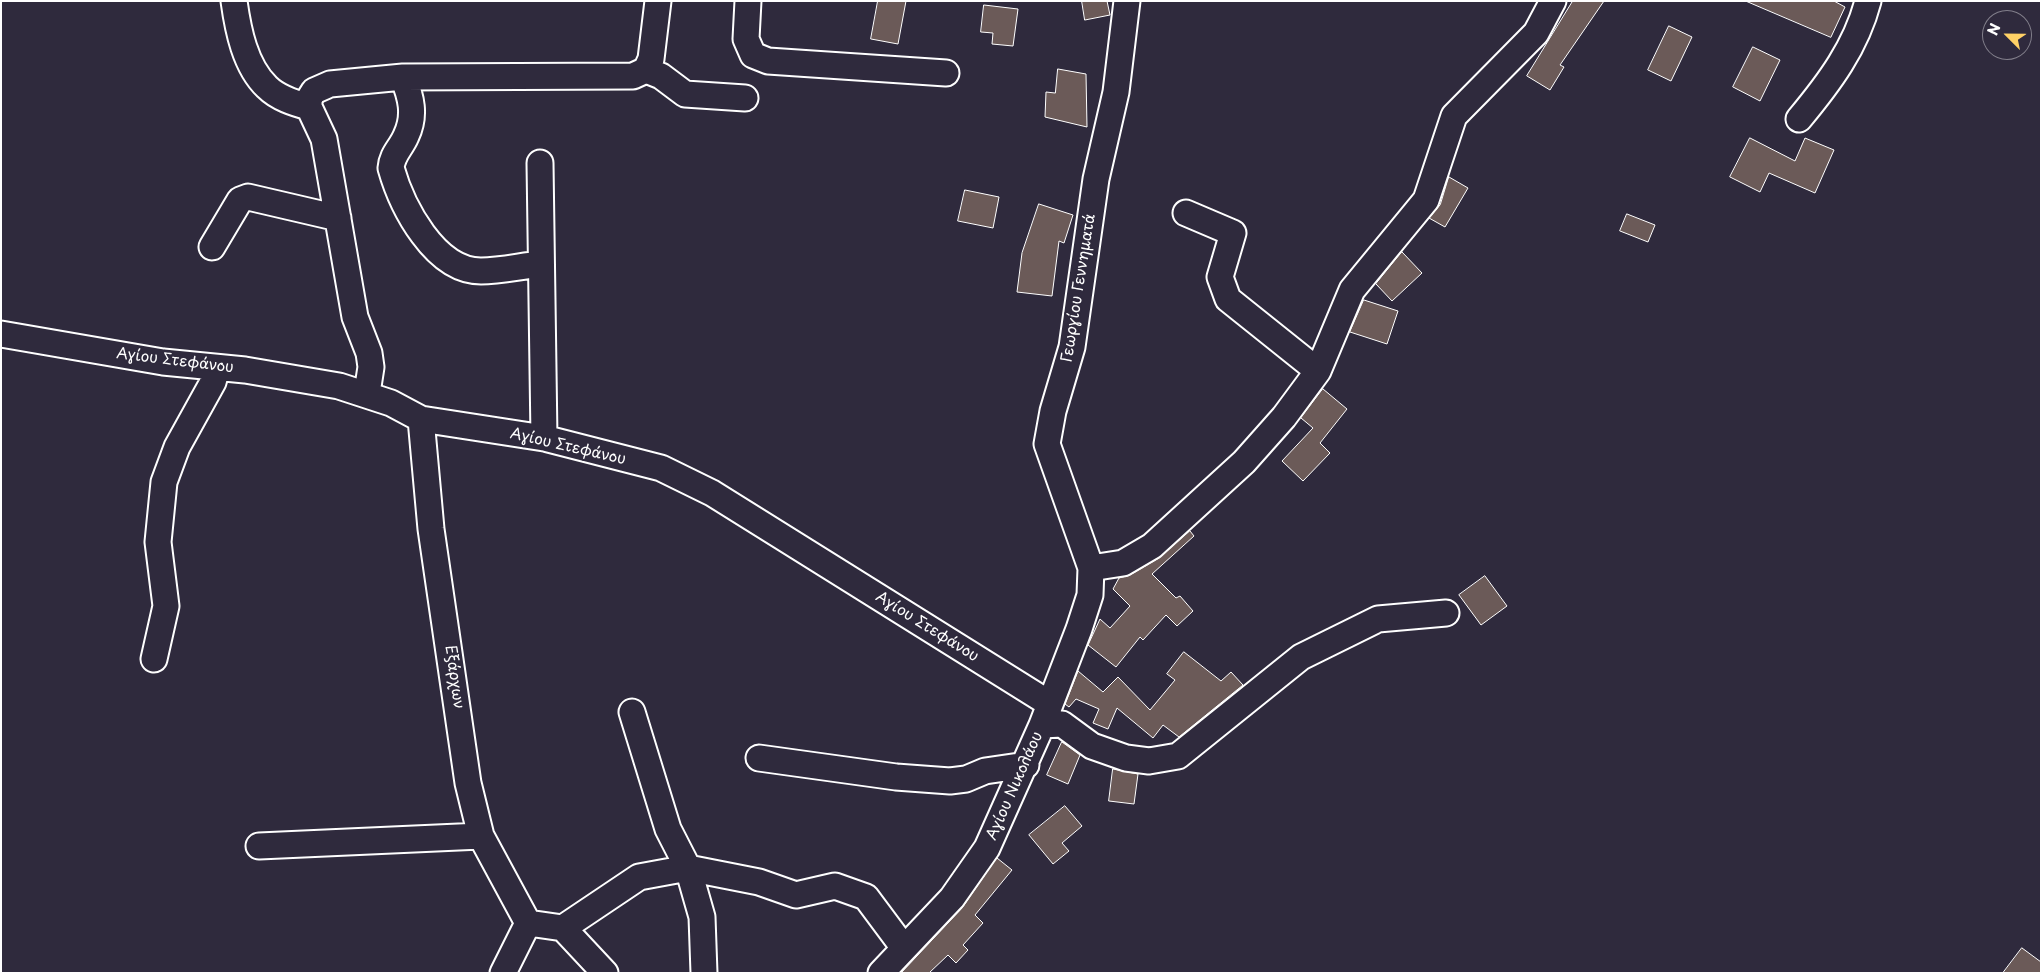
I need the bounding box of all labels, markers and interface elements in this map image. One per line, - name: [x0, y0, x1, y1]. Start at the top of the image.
- north arrow: [1982, 10, 2032, 60]
- text: N: [1982, 20, 2005, 39]
- street label: Γεωργίου Γεννηματά: [1058, 213, 1100, 363]
- street label: Αγίου Στεφάνου: [115, 345, 235, 377]
- street label: Αγίου Στεφάνου: [508, 425, 628, 469]
- street label: Αγίου Στεφάνου: [872, 588, 982, 666]
- street label: Εξάρχων: [441, 644, 467, 710]
- street label: Αγίου Νικολάου: [983, 729, 1047, 843]

